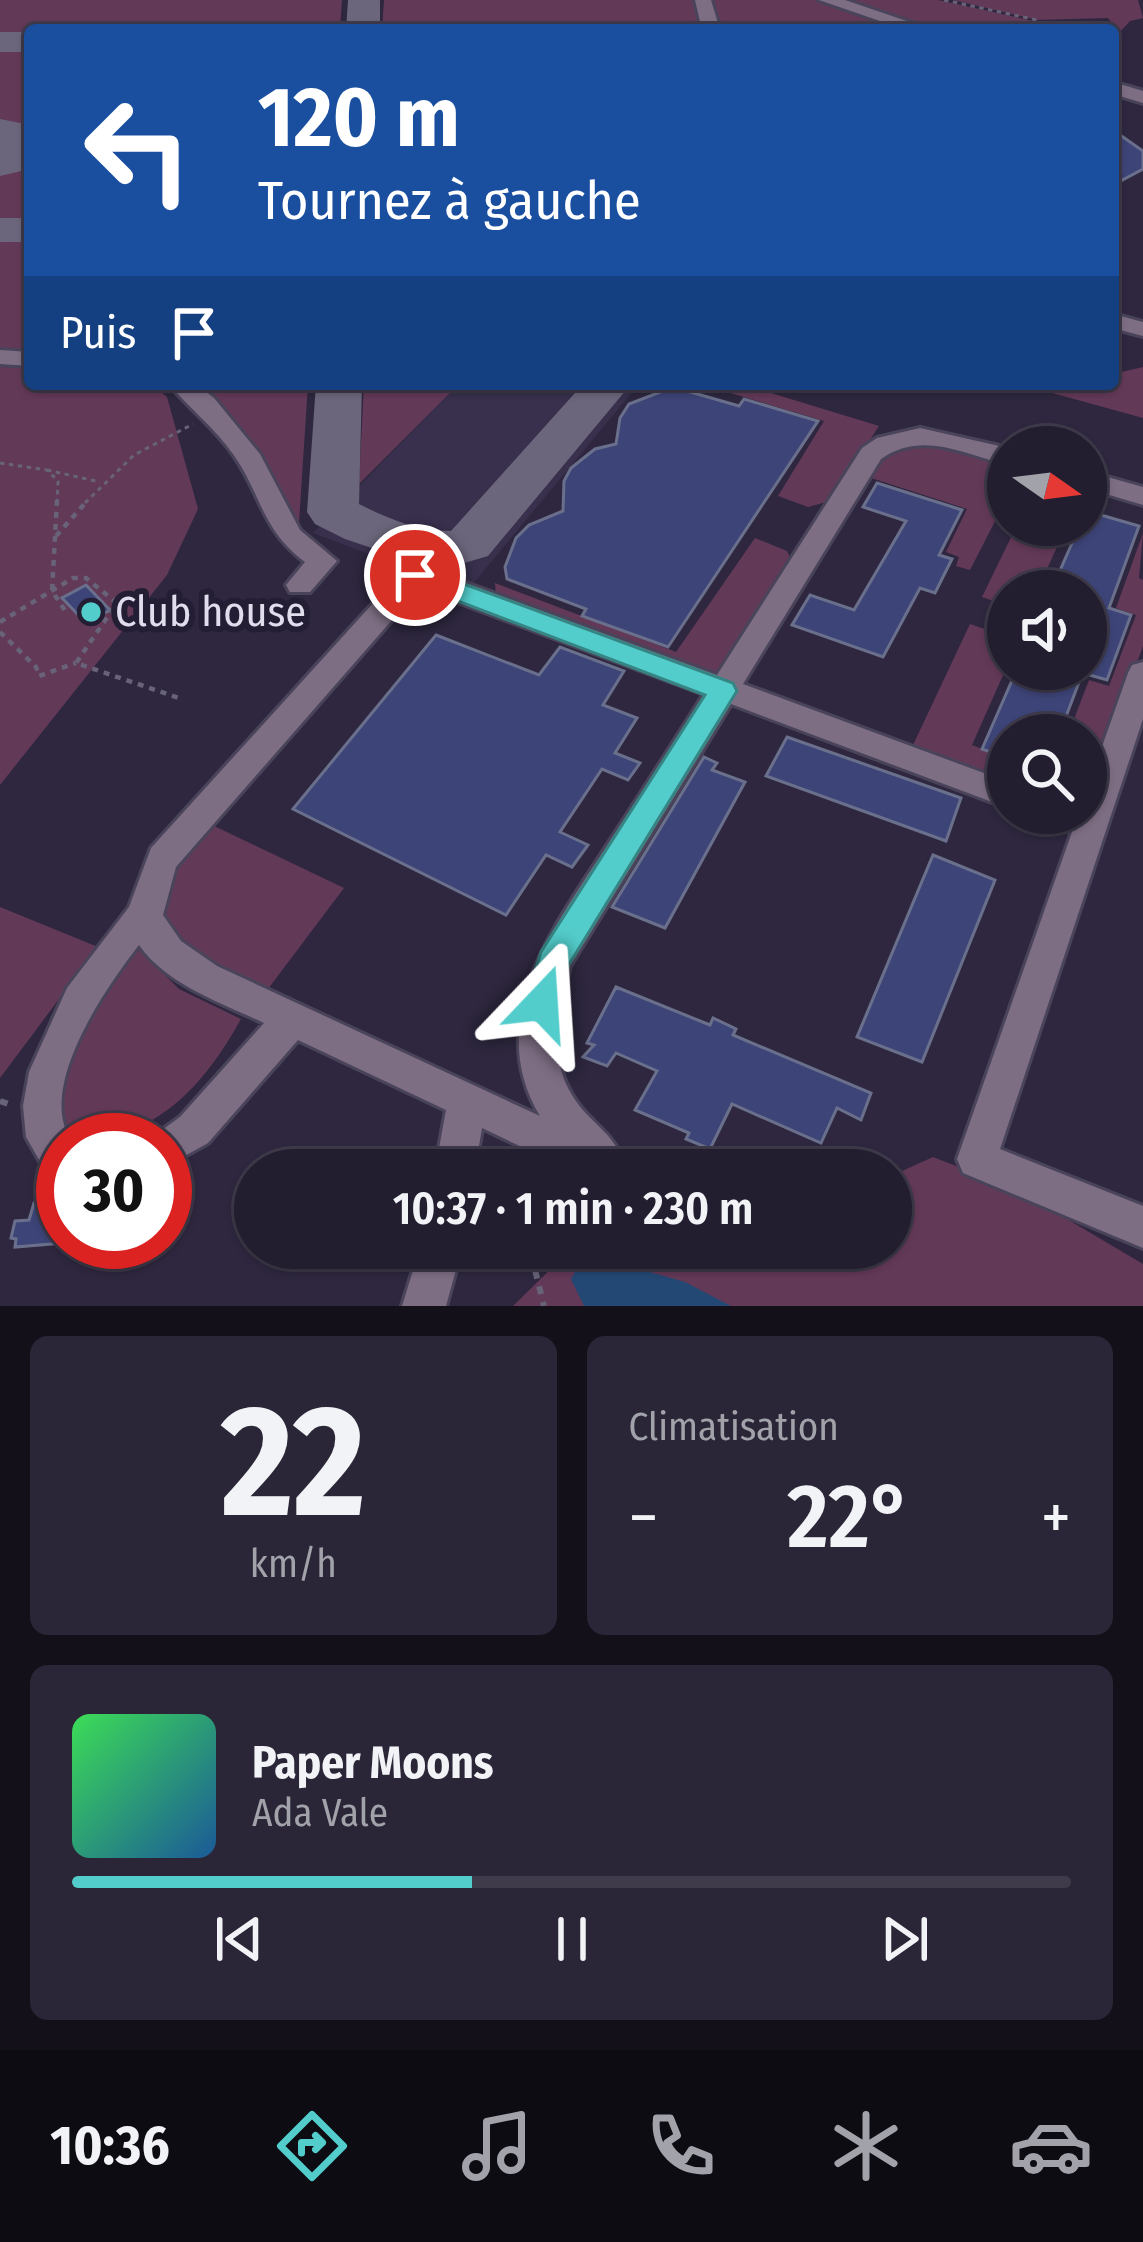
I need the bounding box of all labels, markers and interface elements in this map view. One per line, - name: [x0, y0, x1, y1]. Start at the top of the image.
- text: 120 m: [258, 67, 460, 168]
- icon: left: [60, 72, 216, 228]
- text: Tournez à gauche: [258, 169, 641, 233]
- icon: arrive: [161, 300, 227, 366]
- text: Puis: [60, 306, 137, 360]
- north arrow: [987, 426, 1107, 546]
- map controls: [987, 426, 1107, 834]
- pin: [364, 524, 466, 626]
- icon: arrive: [382, 542, 448, 608]
- button: sound: [987, 570, 1107, 690]
- place label: Club house: [115, 587, 306, 637]
- marker: Club house: [78, 599, 104, 625]
- button: search: [987, 714, 1107, 834]
- position arrow: [479, 940, 605, 1066]
- speed limit sign: 30: [36, 1113, 192, 1269]
- text: 10:37 · 1 min · 230 m: [393, 1182, 753, 1236]
- text: 22: [221, 1369, 365, 1556]
- text: Climatisation: [629, 1404, 839, 1450]
- text: 22°: [787, 1463, 912, 1571]
- text: −: [629, 1478, 658, 1557]
- text: +: [1041, 1478, 1071, 1557]
- text: km/h: [250, 1541, 337, 1587]
- text: Paper Moons: [252, 1736, 494, 1790]
- text: Ada Vale: [252, 1790, 388, 1836]
- icon: previous: [206, 1906, 272, 1972]
- icon: pause: [539, 1906, 605, 1972]
- icon: next: [872, 1906, 938, 1972]
- icon: directions: [270, 2104, 354, 2188]
- icon: music: [455, 2104, 539, 2188]
- icon: phone: [639, 2104, 723, 2188]
- icon: climate: [824, 2104, 908, 2188]
- icon: car: [1009, 2104, 1093, 2188]
- text: 10:36: [50, 2114, 170, 2178]

